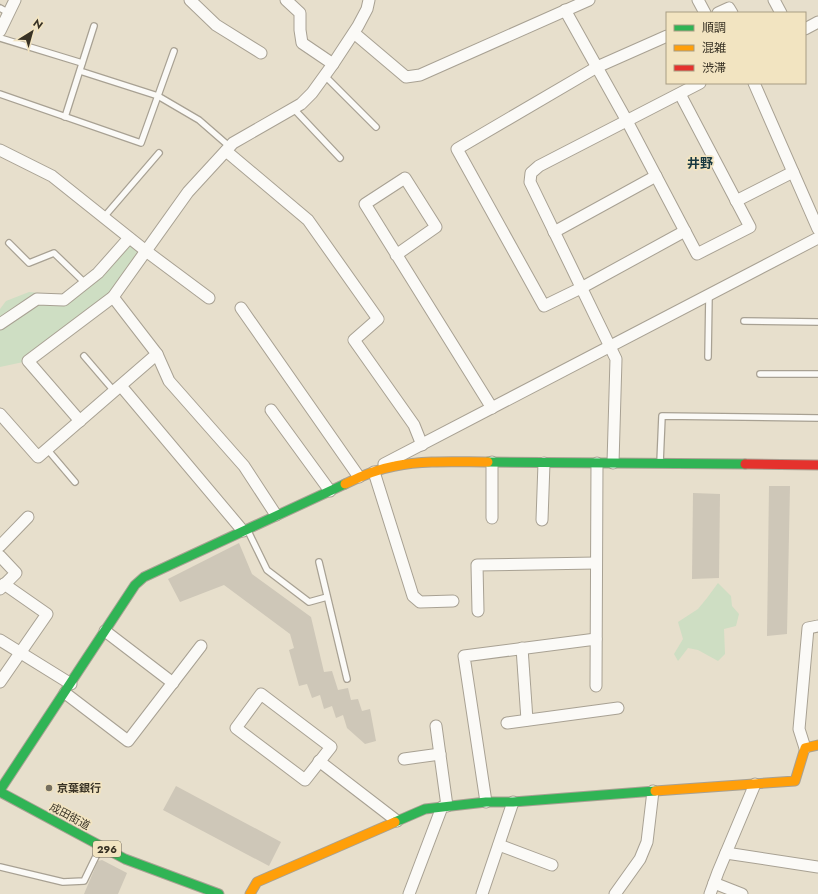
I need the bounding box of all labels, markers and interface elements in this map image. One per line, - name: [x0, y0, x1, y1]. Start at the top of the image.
- north arrow: [12, 12, 52, 52]
- legend: [666, 12, 806, 84]
- text: N: [30, 15, 46, 33]
- text: 順調: [702, 19, 726, 37]
- text: 混雑: [702, 39, 726, 57]
- text: 渋滞: [702, 59, 726, 77]
- district label: 井野: [687, 154, 713, 173]
- place label: 京葉銀行: [57, 780, 101, 796]
- marker: 京葉銀行: [44, 783, 54, 793]
- street label: 成田街道: [47, 799, 93, 833]
- road number: 296: [93, 841, 121, 857]

